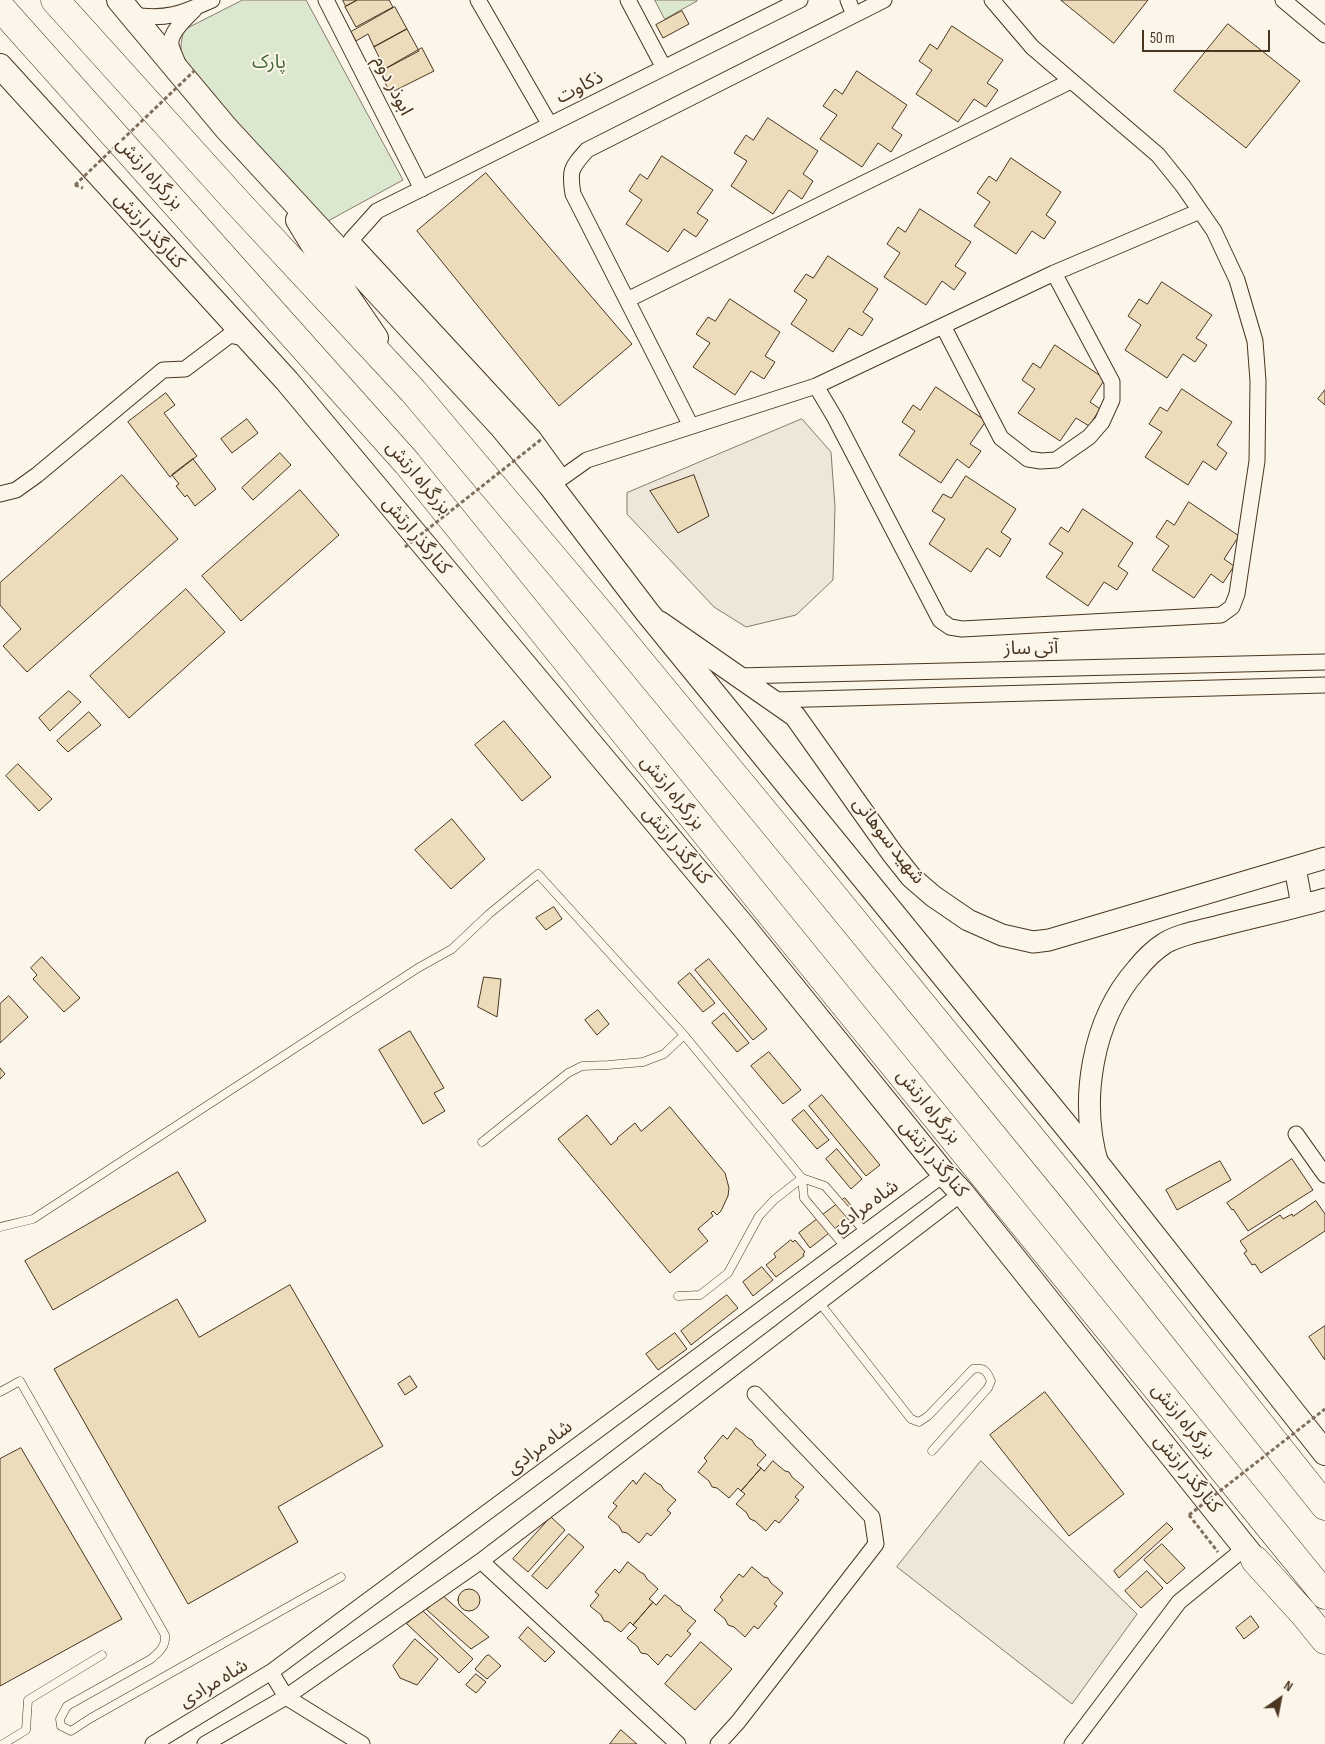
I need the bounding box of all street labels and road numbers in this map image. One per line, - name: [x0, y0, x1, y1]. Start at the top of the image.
- street label: ابوذر دوم: [367, 52, 417, 120]
- street label: ذکاوت: [553, 67, 607, 109]
- street label: بزرگراه ارتش: [111, 133, 187, 215]
- street label: کنارگذر ارتش: [109, 188, 189, 274]
- street label: بزرگراه ارتش: [380, 436, 456, 520]
- street label: کنارگذر ارتش: [377, 492, 455, 580]
- street label: آتی ساز: [1004, 637, 1058, 661]
- street label: بزرگراه ارتش: [635, 751, 709, 835]
- street label: شهید سوهانی: [847, 793, 929, 889]
- street label: کنارگذر ارتش: [637, 802, 715, 890]
- street label: بزرگراه ارتش: [891, 1065, 965, 1149]
- street label: کنارگذر ارتش: [894, 1115, 972, 1203]
- street label: شاه مرادی: [828, 1175, 904, 1239]
- street label: بزرگراه ارتش: [1146, 1379, 1220, 1463]
- street label: شاه مرادی: [503, 1416, 577, 1480]
- street label: کنارگذر ارتش: [1148, 1430, 1226, 1518]
- street label: شاه مرادی: [175, 1655, 253, 1713]

